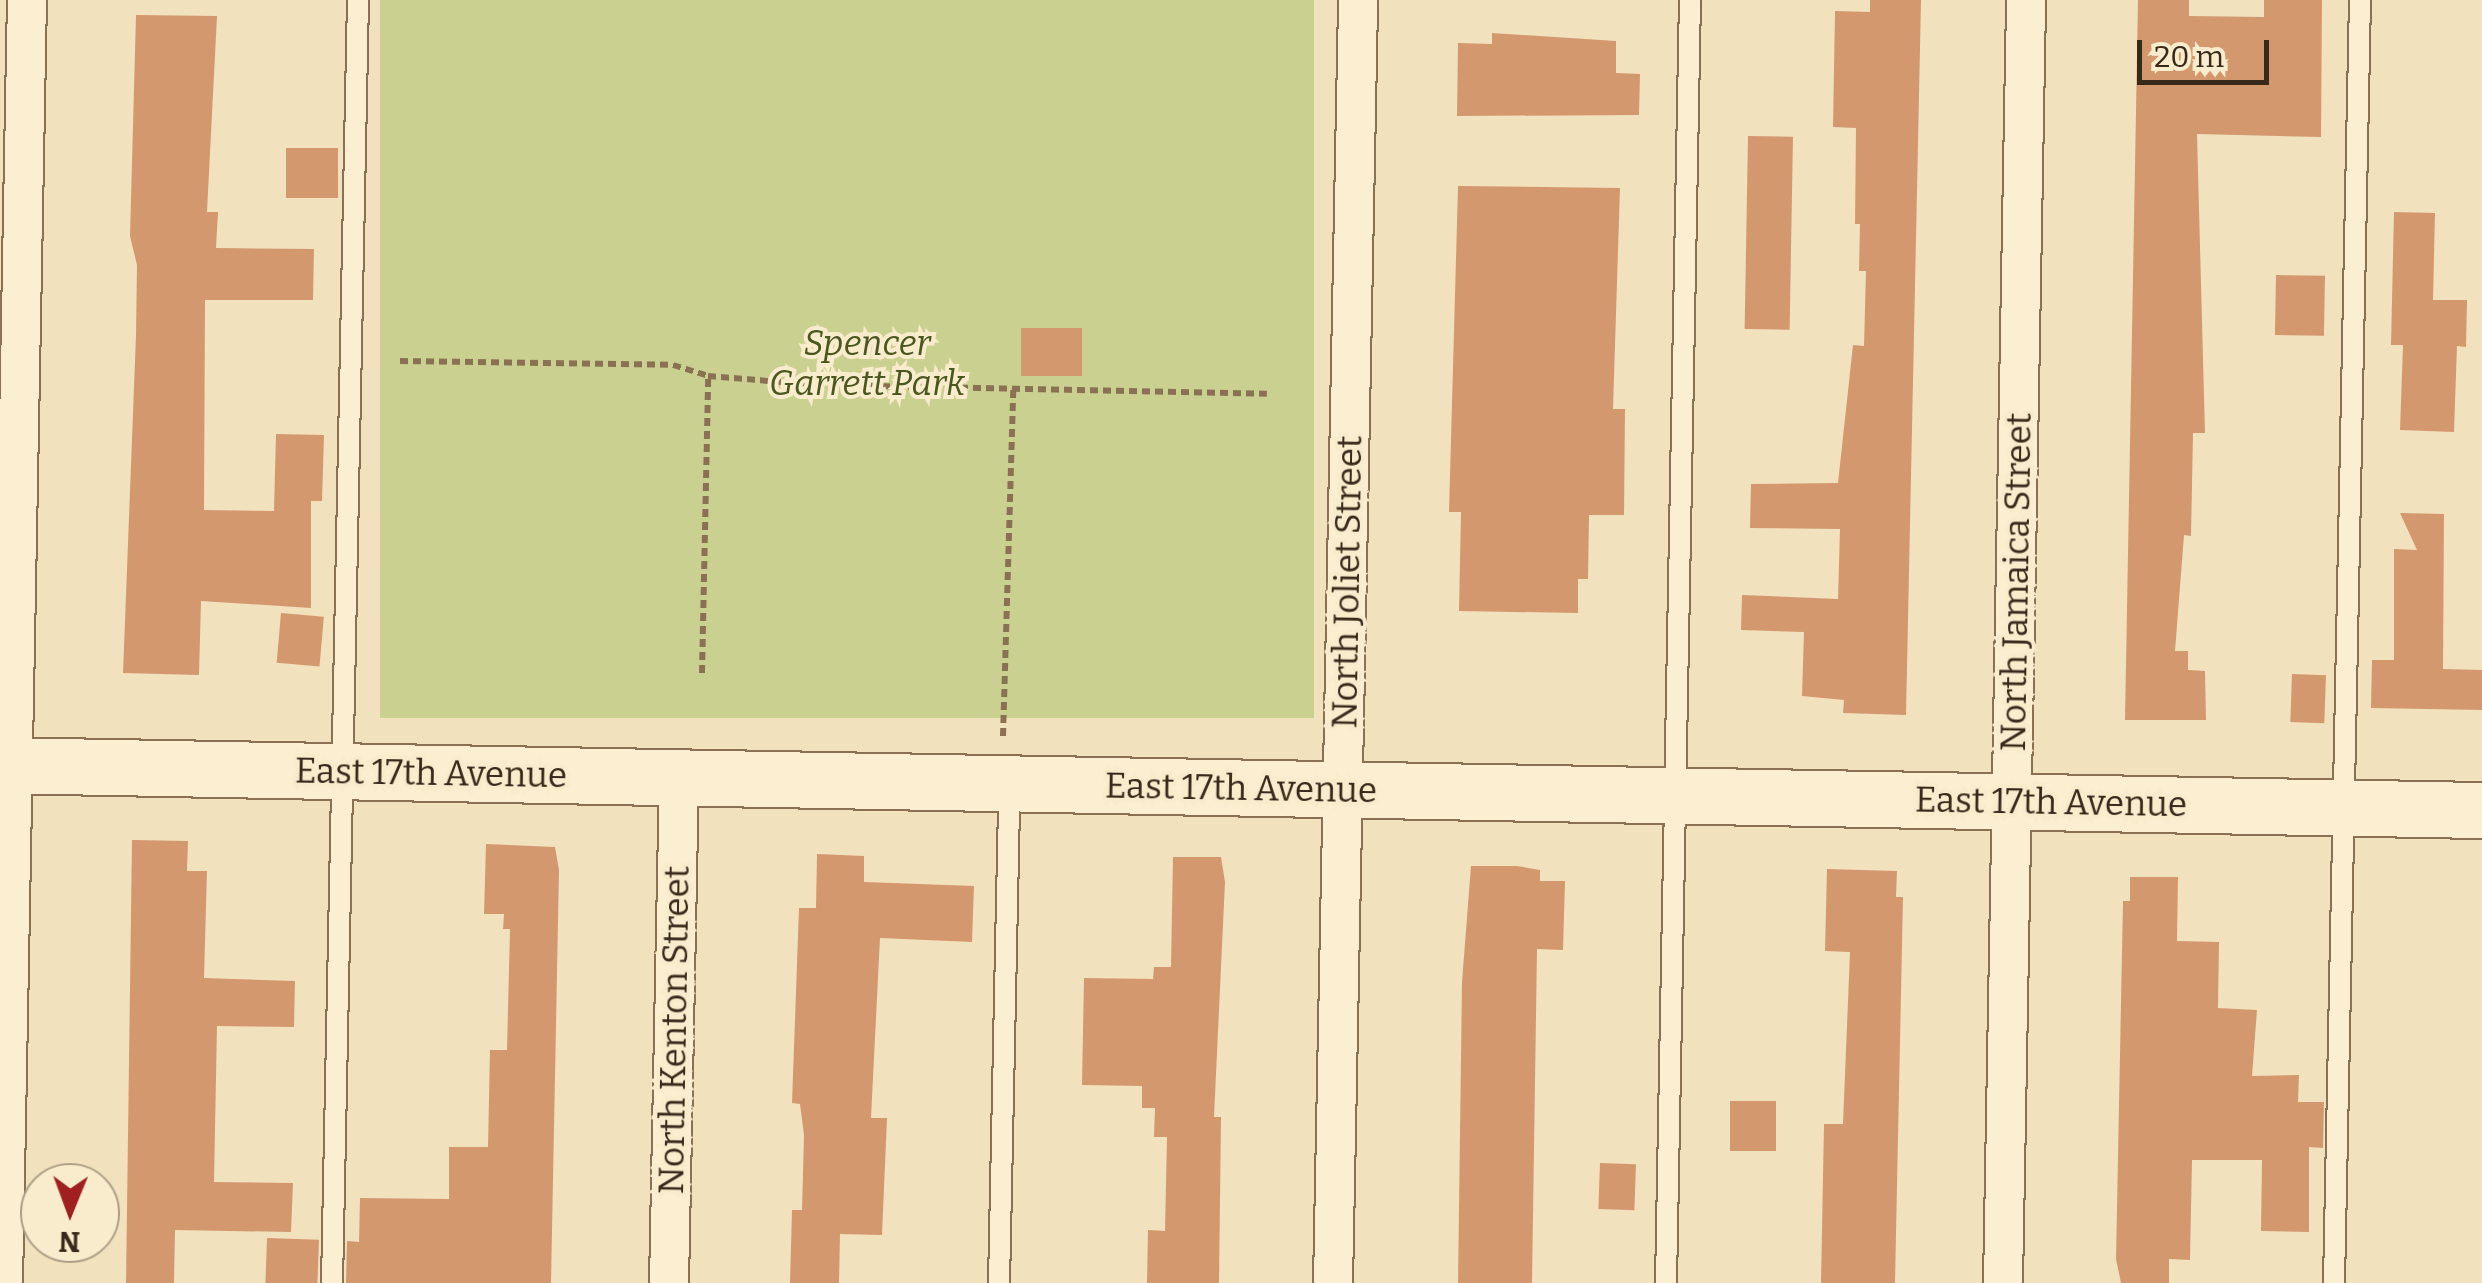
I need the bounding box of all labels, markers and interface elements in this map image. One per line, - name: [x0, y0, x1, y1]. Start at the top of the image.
- scale bar: [2142, 20, 2274, 82]
- text: 20 m: [2154, 39, 2224, 75]
- park label: Spencer Garrett Park: [769, 322, 965, 404]
- street label: North Jamaica Street: [1992, 412, 2040, 752]
- street label: North Joliet Street: [1323, 435, 1371, 729]
- street label: East 17th Avenue: [295, 750, 567, 796]
- street label: East 17th Avenue: [1105, 765, 1377, 811]
- street label: East 17th Avenue: [1915, 779, 2187, 825]
- street label: North Kenton Street: [650, 865, 698, 1195]
- north arrow: [20, 1163, 120, 1263]
- text: N: [58, 1225, 81, 1258]

